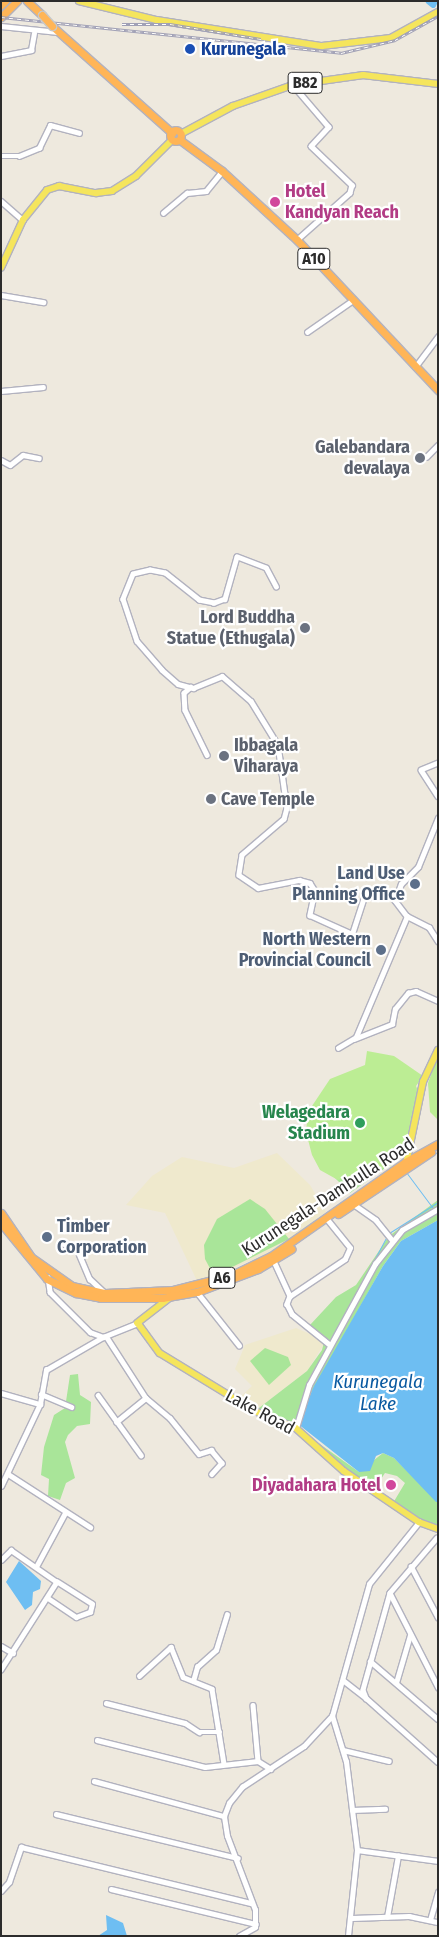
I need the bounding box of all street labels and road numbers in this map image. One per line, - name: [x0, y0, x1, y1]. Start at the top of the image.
- road number: B82: [288, 70, 322, 96]
- road number: A10: [296, 245, 332, 272]
- street label: Kurunegala-Dambulla Road: [238, 1133, 418, 1261]
- road number: A6: [208, 1264, 236, 1292]
- street label: Lake Road: [222, 1385, 298, 1439]

